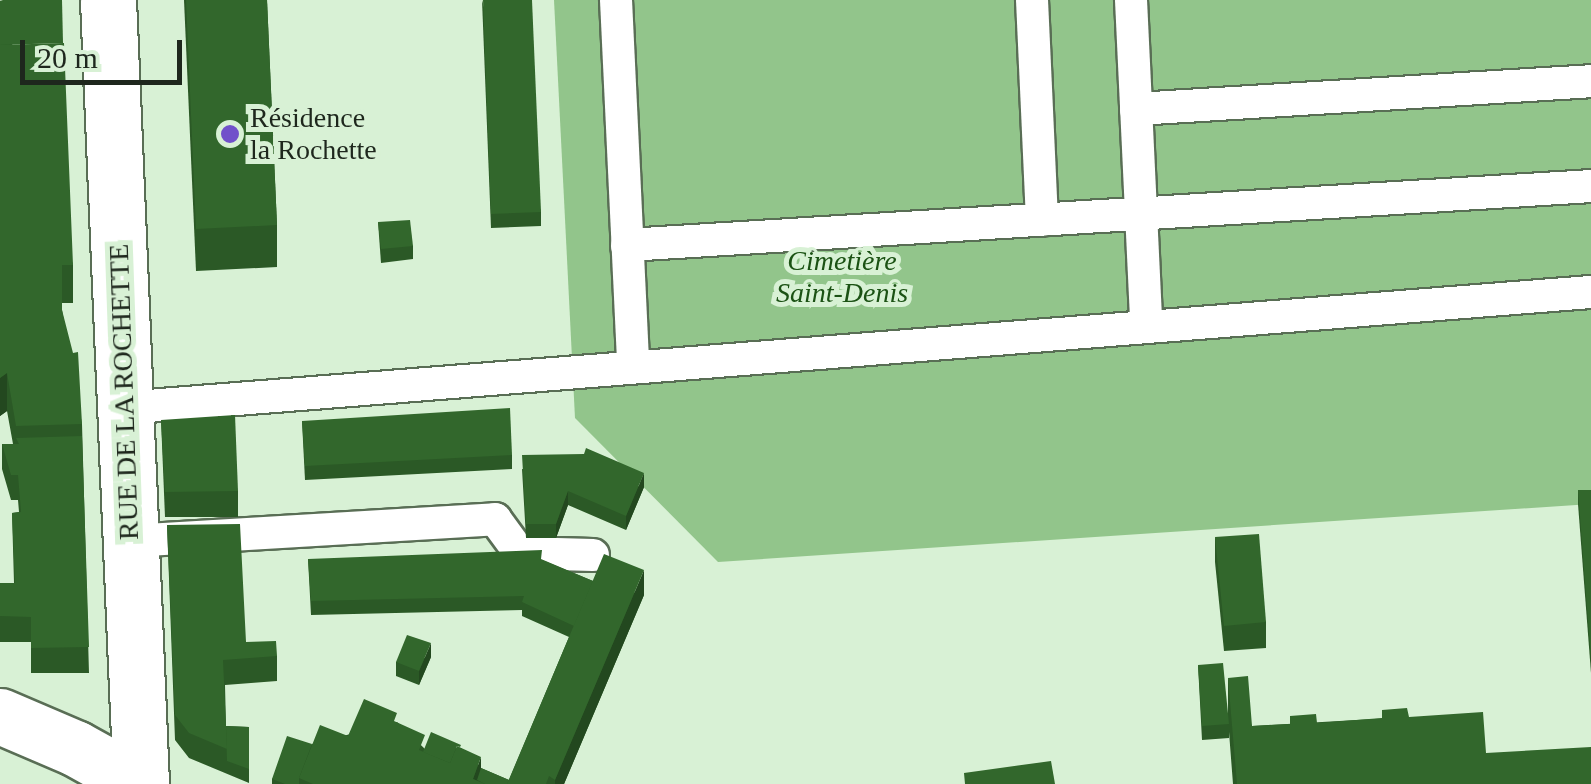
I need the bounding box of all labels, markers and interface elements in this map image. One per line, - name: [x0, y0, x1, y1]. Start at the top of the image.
- scale bar: [25, 20, 188, 82]
- text: 20 m: [37, 41, 98, 74]
- place label: Résidence la Rochette: [250, 101, 377, 167]
- marker: Résidence la Rochette: [219, 123, 241, 145]
- street label: RUE DE LA ROCHETTE: [102, 243, 146, 541]
- park label: Cimetière Saint-Denis: [776, 244, 908, 310]

